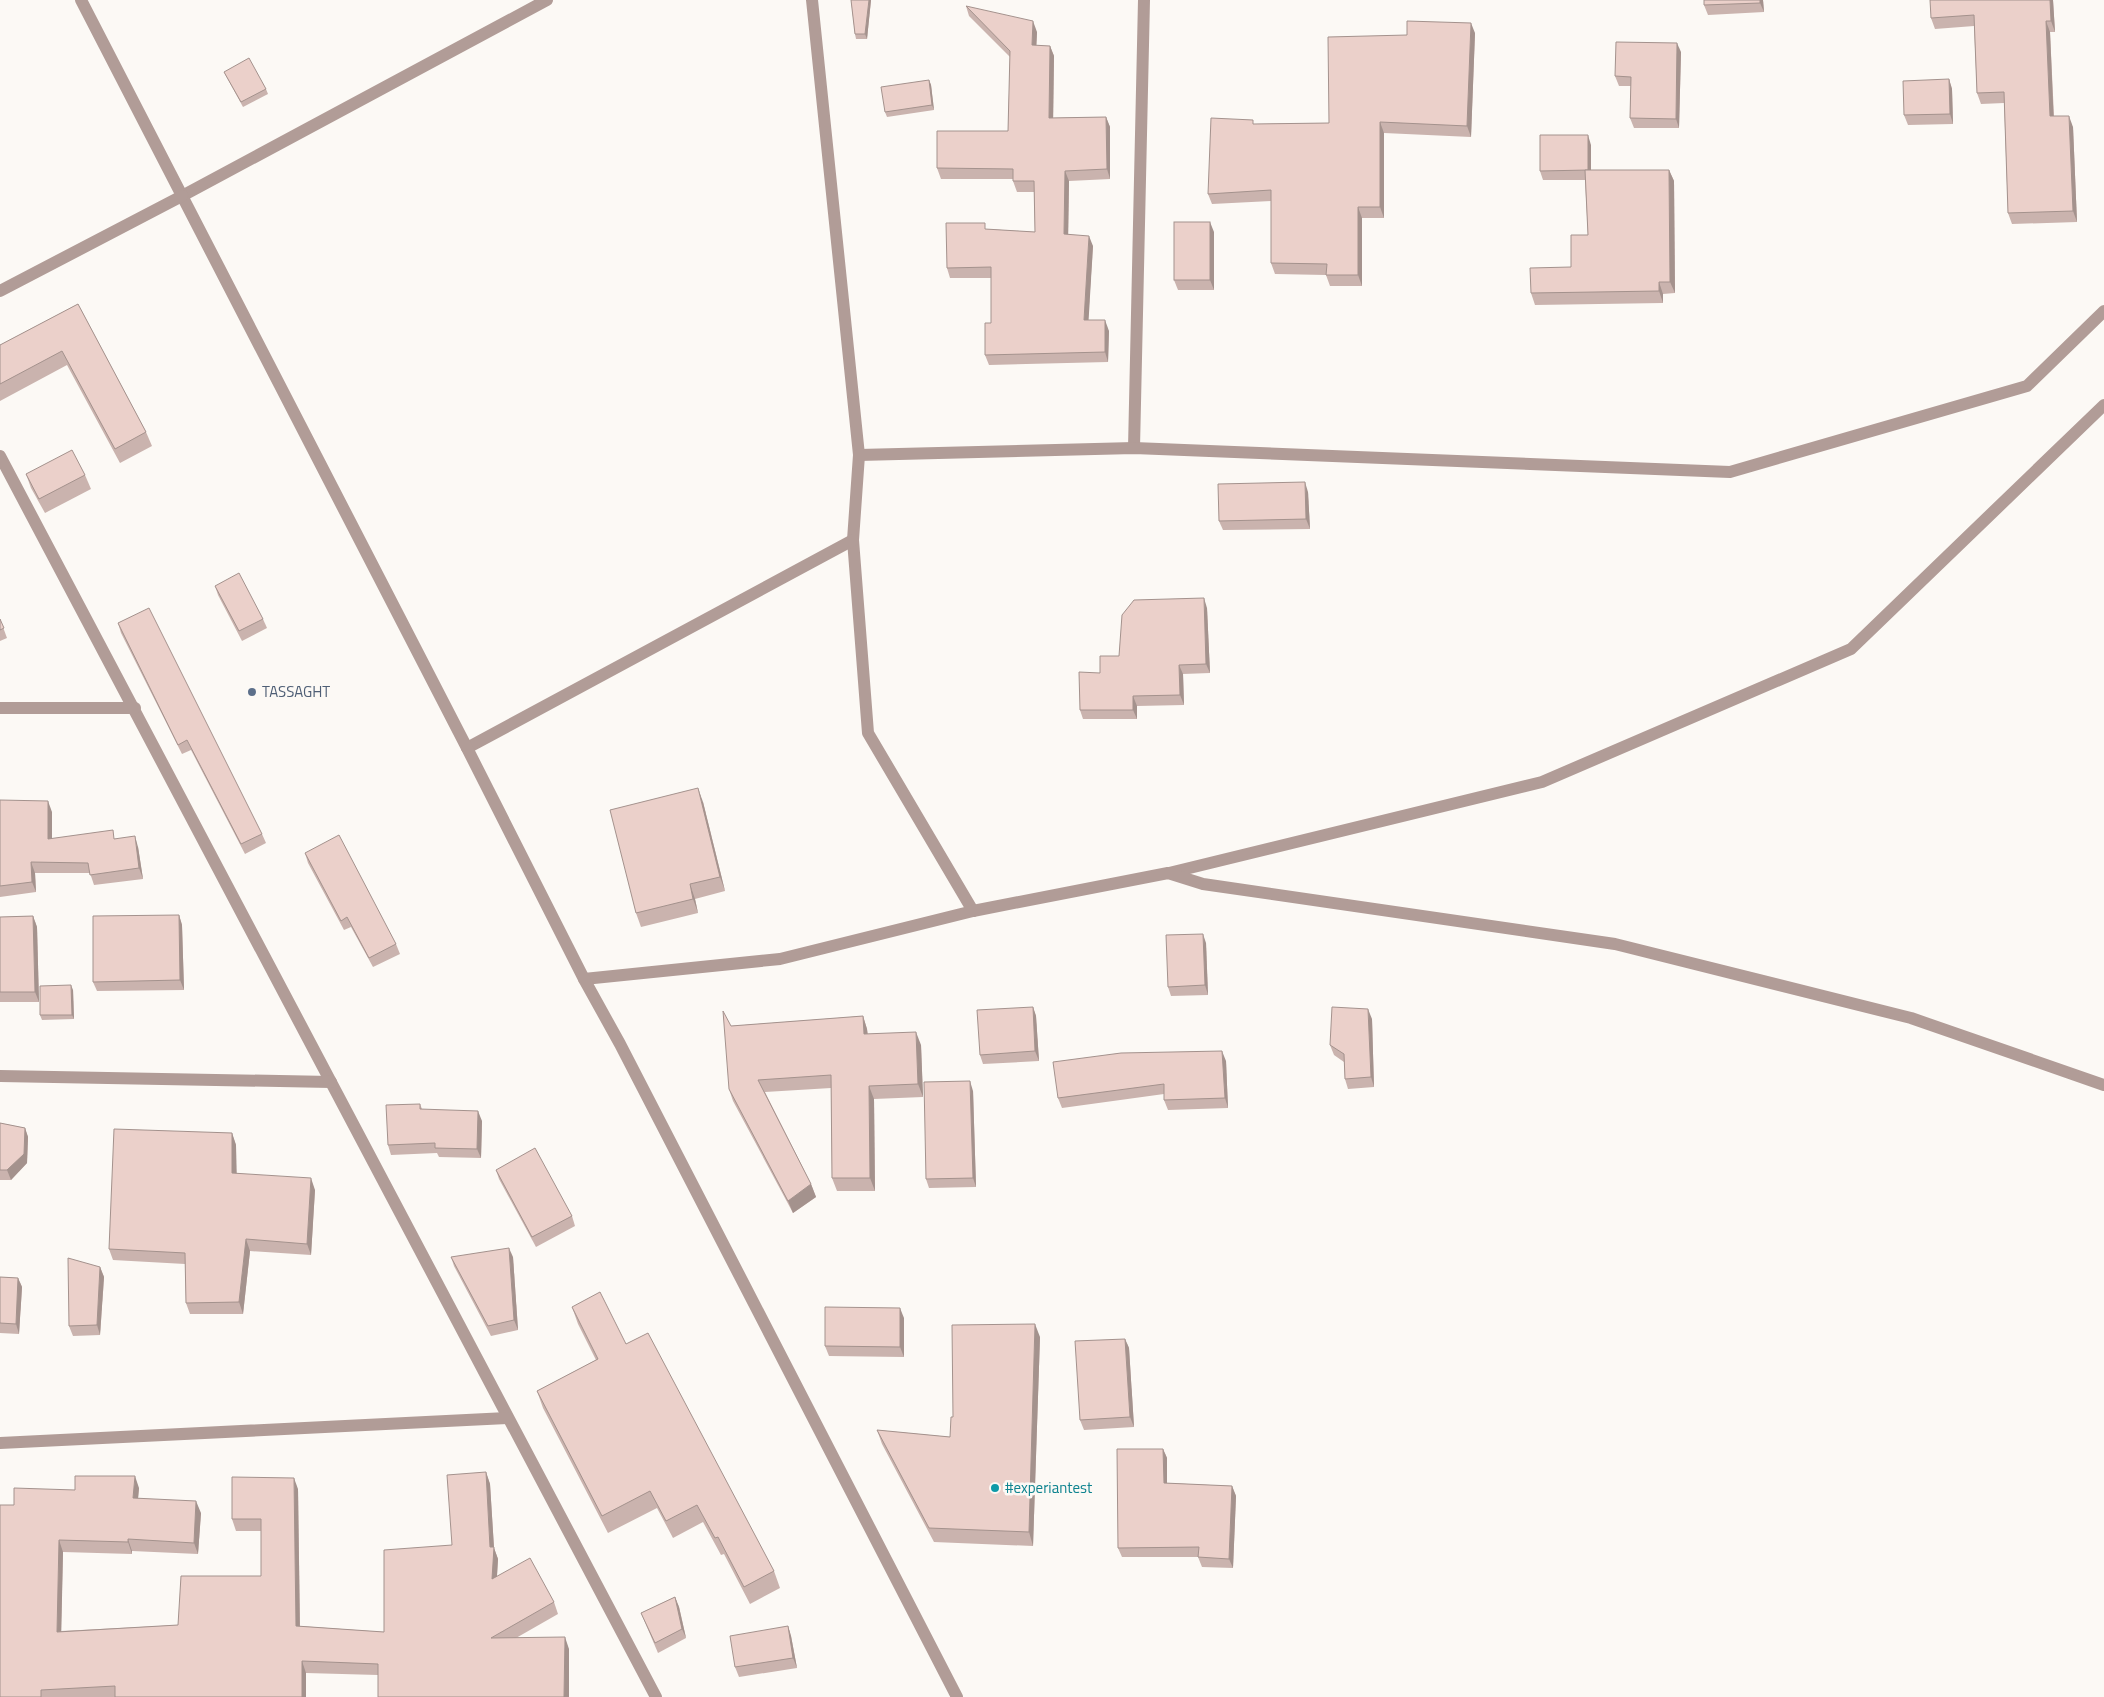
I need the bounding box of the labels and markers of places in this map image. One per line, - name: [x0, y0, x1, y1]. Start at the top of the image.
- place label: TASSAGHT: [262, 680, 330, 703]
- marker: TASSAGHT: [246, 686, 258, 698]
- place label: #experiantest: [1005, 1476, 1093, 1499]
- marker: #experiantest: [989, 1482, 1001, 1494]

